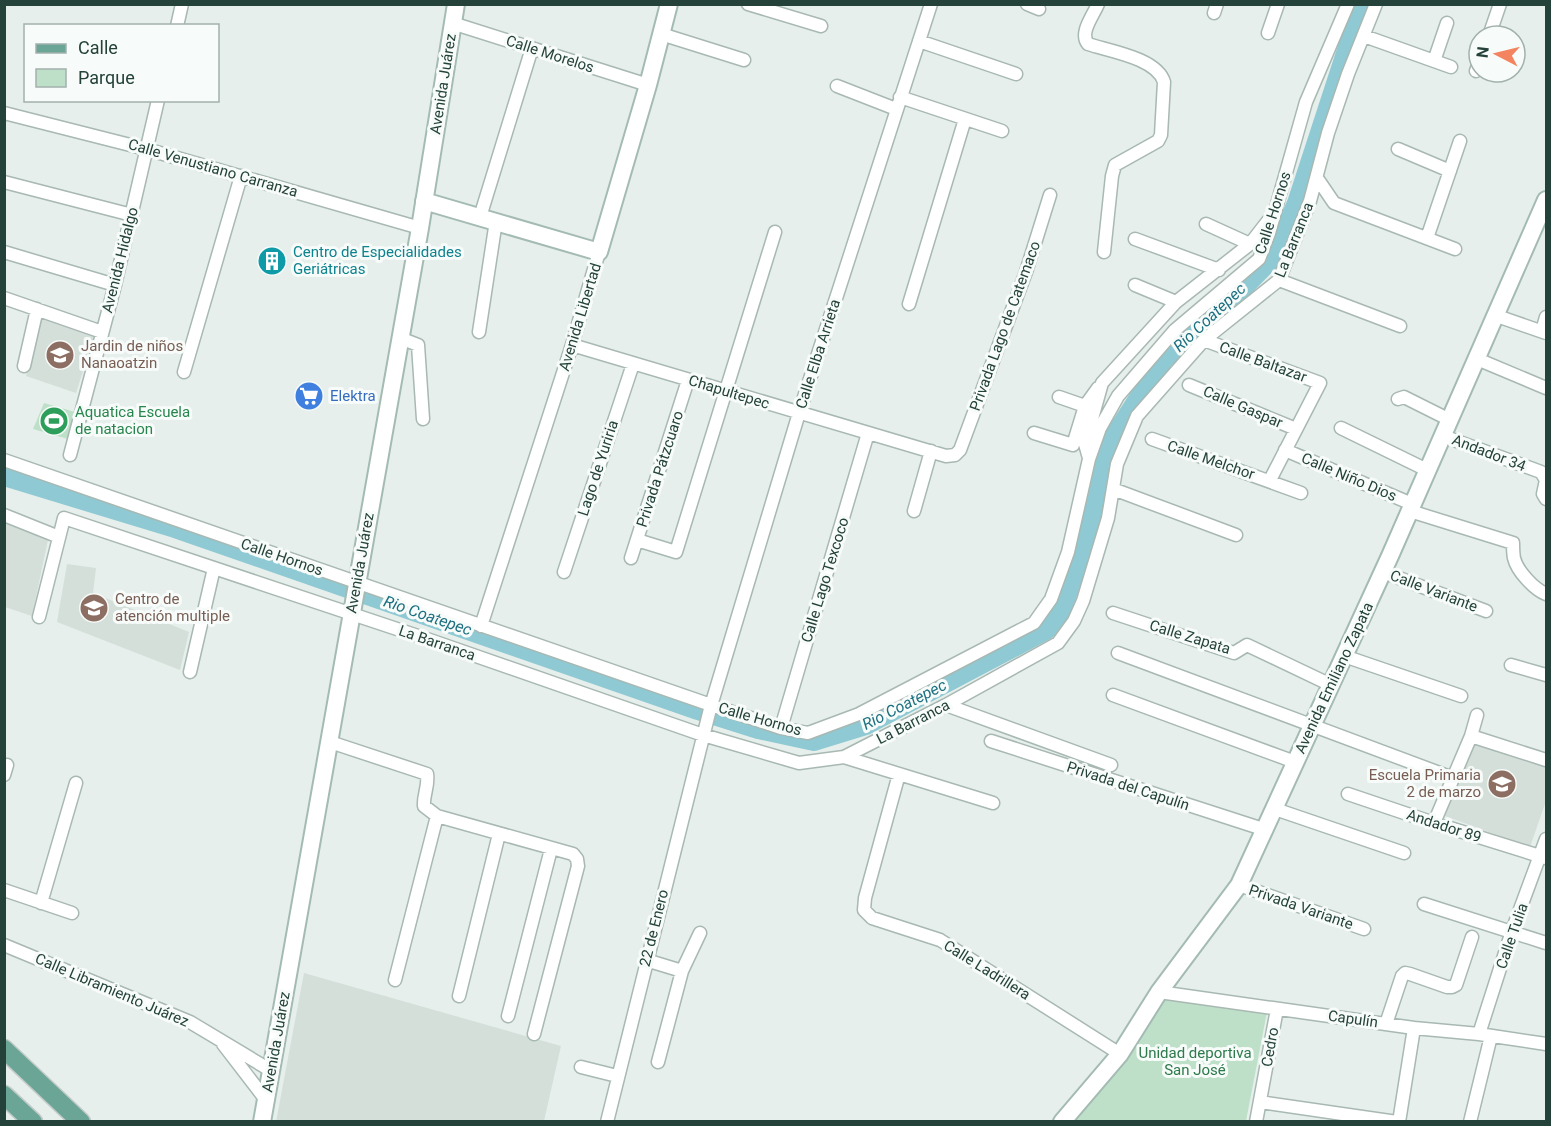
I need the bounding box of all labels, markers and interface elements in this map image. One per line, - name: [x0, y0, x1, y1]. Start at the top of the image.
- legend: [24, 24, 219, 102]
- north arrow: [1467, 24, 1527, 84]
- street label: Calle Morelos: [504, 31, 596, 77]
- street label: Avenida Juárez: [426, 32, 460, 136]
- text: Calle: [78, 37, 118, 58]
- text: N: [1472, 45, 1493, 59]
- text: Parque: [78, 67, 135, 88]
- street label: Calle Venustiano Carranza: [126, 135, 300, 201]
- street label: Calle Hornos: [1251, 169, 1295, 257]
- street label: La Barranca: [1271, 200, 1317, 280]
- street label: Avenida Hidalgo: [98, 205, 142, 315]
- street label: Privada Lago de Catemaco: [966, 239, 1044, 413]
- place label: Centro de Especialidades Geriátricas: [293, 243, 462, 278]
- building icon: Centro de Especialidades Geriátricas: [256, 245, 288, 277]
- street label: Avenida Libertad: [555, 261, 605, 373]
- water label: Rio Coatepec: [1169, 279, 1249, 356]
- street label: Calle Elba Arrieta: [792, 297, 844, 411]
- place label: Jardin de niños Nanaoatzin: [81, 337, 183, 372]
- street label: Calle Baltazar: [1217, 338, 1309, 386]
- school or university icon: Jardin de niños Nanaoatzin: [44, 339, 76, 371]
- street label: Chapultepec: [686, 371, 772, 413]
- supermarket icon: Elektra: [293, 380, 325, 412]
- street label: Calle Gaspar: [1201, 382, 1285, 432]
- place label: Elektra: [330, 387, 376, 405]
- place label: Aquatica Escuela de natacion: [75, 403, 190, 438]
- sports icon: Aquatica Escuela de natacion: [38, 405, 70, 437]
- street label: Privada Pátzcuaro: [633, 408, 687, 530]
- street label: Lago de Yuriria: [574, 418, 622, 518]
- street label: Andador 34: [1450, 431, 1529, 475]
- street label: Calle Melchor: [1165, 437, 1257, 483]
- street label: Calle Niño Dios: [1299, 449, 1399, 505]
- street label: Avenida Juárez: [342, 511, 378, 615]
- street label: Calle Lago Texcoco: [797, 515, 853, 645]
- street label: Calle Hornos: [239, 535, 325, 579]
- street label: Calle Variante: [1388, 566, 1480, 616]
- place label: Centro de atención multiple: [115, 590, 230, 625]
- school or university icon: Centro de atención multiple: [78, 592, 110, 624]
- water label: Rio Coatepec: [381, 592, 474, 639]
- street label: Avenida Emiliano Zapata: [1291, 599, 1377, 757]
- street label: Calle Zapata: [1147, 616, 1233, 658]
- street label: La Barranca: [396, 622, 478, 664]
- water label: Rio Coatepec: [859, 675, 949, 734]
- street label: La Barranca: [873, 696, 953, 748]
- street label: Calle Hornos: [716, 699, 804, 739]
- street label: Privada del Capulín: [1064, 758, 1192, 814]
- place label: Escuela Primaria 2 de marzo: [1369, 766, 1481, 801]
- school or university icon: Escuela Primaria 2 de marzo: [1486, 768, 1518, 800]
- street label: Andador 89: [1404, 805, 1484, 847]
- street label: Privada Variante: [1246, 881, 1356, 933]
- street label: 22 de Enero: [636, 888, 672, 968]
- street label: Calle Tulia: [1492, 901, 1532, 971]
- street label: Calle Ladrillera: [940, 936, 1034, 1004]
- street label: Calle Libramiento Juárez: [32, 949, 192, 1031]
- street label: Avenida Juárez: [258, 990, 294, 1094]
- street label: Capulín: [1327, 1007, 1379, 1031]
- street label: Cedro: [1258, 1026, 1282, 1068]
- park label: Unidad deportiva San José: [1138, 1044, 1252, 1079]

